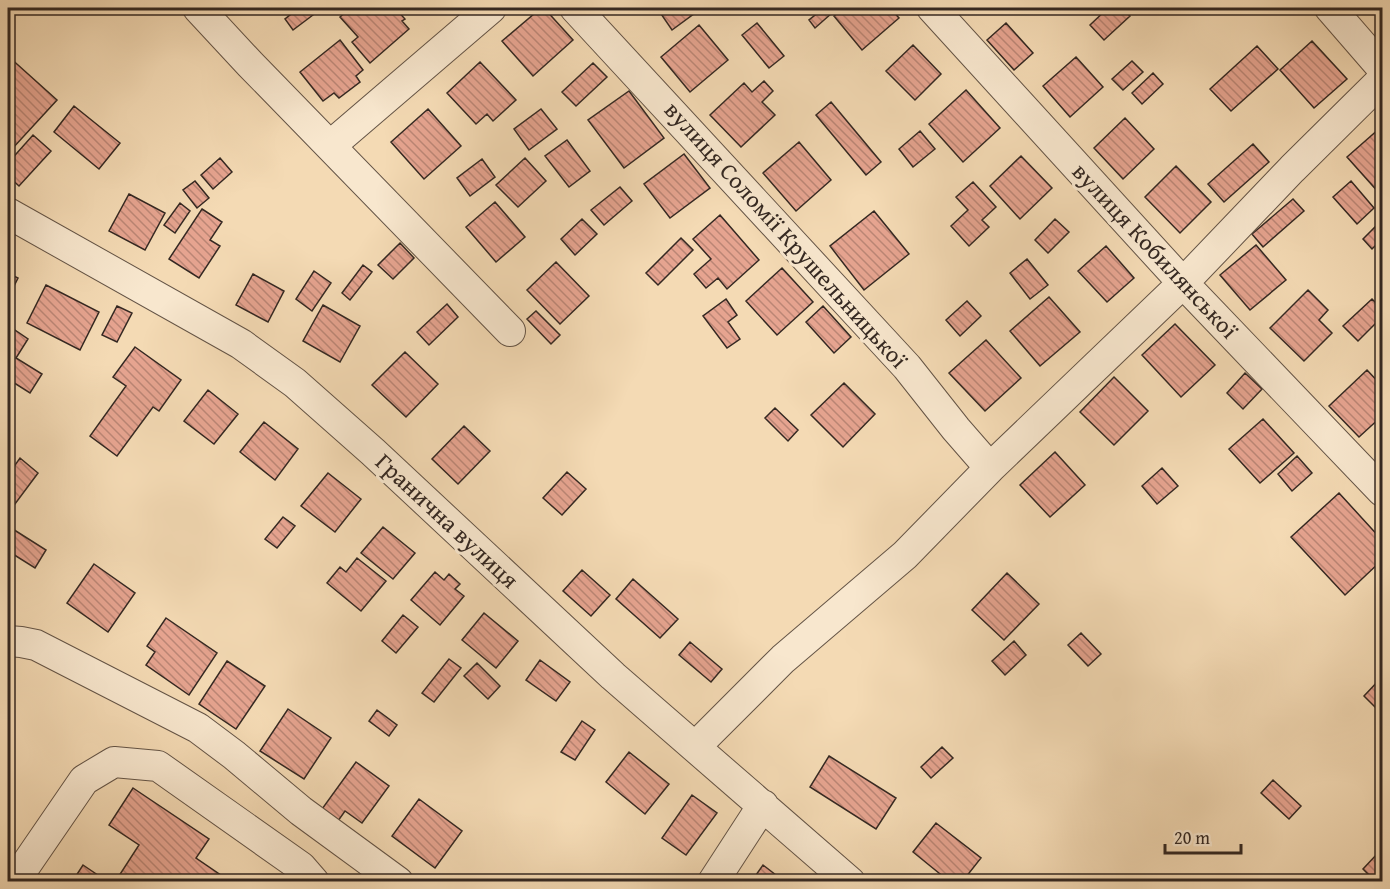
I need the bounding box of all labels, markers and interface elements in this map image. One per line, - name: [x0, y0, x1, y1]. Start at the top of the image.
- street label: вулиця Соломії Крушельницької: [657, 93, 917, 377]
- street label: вулиця Кобилянської: [1064, 155, 1247, 347]
- street label: Гранична вулиця: [368, 445, 527, 596]
- scale bar: [1165, 817, 1242, 855]
- text: 20 m: [1174, 824, 1210, 851]

